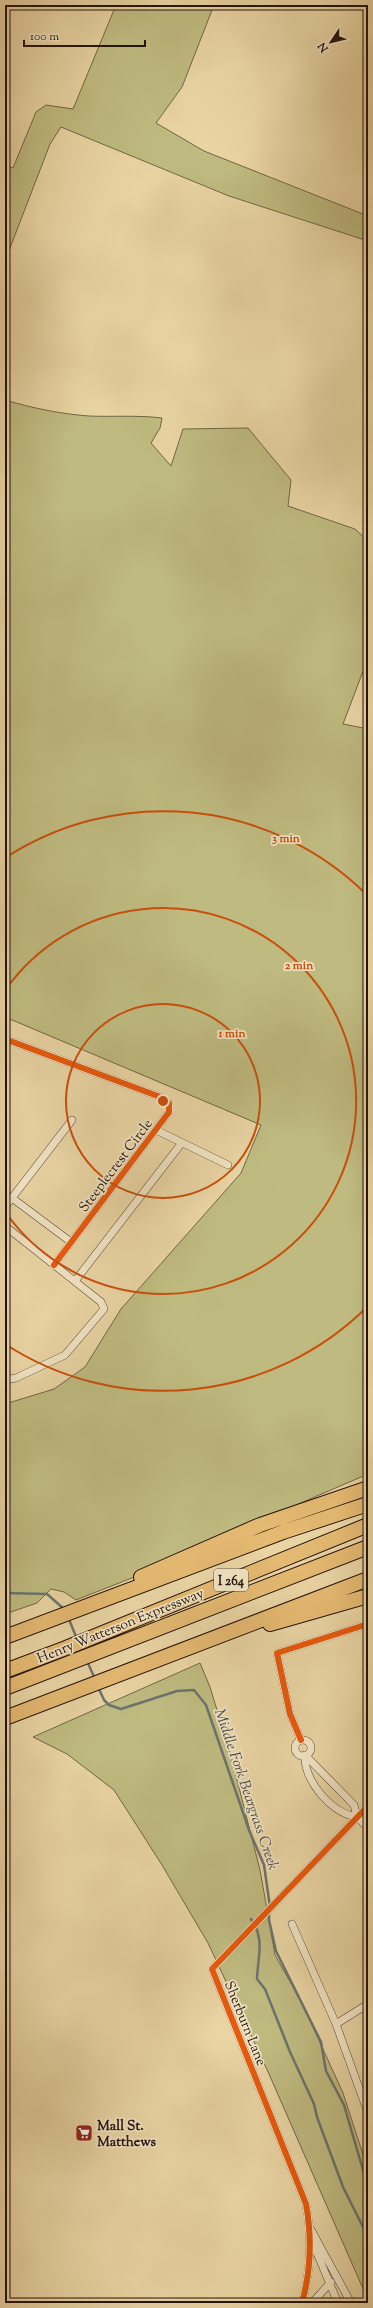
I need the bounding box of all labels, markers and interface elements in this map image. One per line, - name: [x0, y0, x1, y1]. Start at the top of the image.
- scale bar: [24, 22, 145, 48]
- north arrow: [311, 22, 351, 62]
- text: 100 m: [30, 28, 59, 46]
- text: N: [314, 39, 333, 56]
- text: 3 min: [272, 830, 301, 848]
- text: 2 min: [285, 957, 314, 975]
- text: 1 min: [217, 1025, 246, 1043]
- centre of rings: [156, 1094, 170, 1108]
- street label: Steeplecrest Circle: [75, 1115, 158, 1217]
- road number: I 264: [214, 1569, 248, 1591]
- street label: Henry Watterson Expressway: [34, 1584, 207, 1669]
- water label: Middle Fork Beargrass Creek: [208, 1706, 283, 1873]
- street label: Sherburn Lane: [218, 1978, 270, 2069]
- place label: Mall St. Matthews: [97, 2117, 157, 2153]
- supermarket icon: Mall St. Matthews: [74, 2123, 94, 2143]

